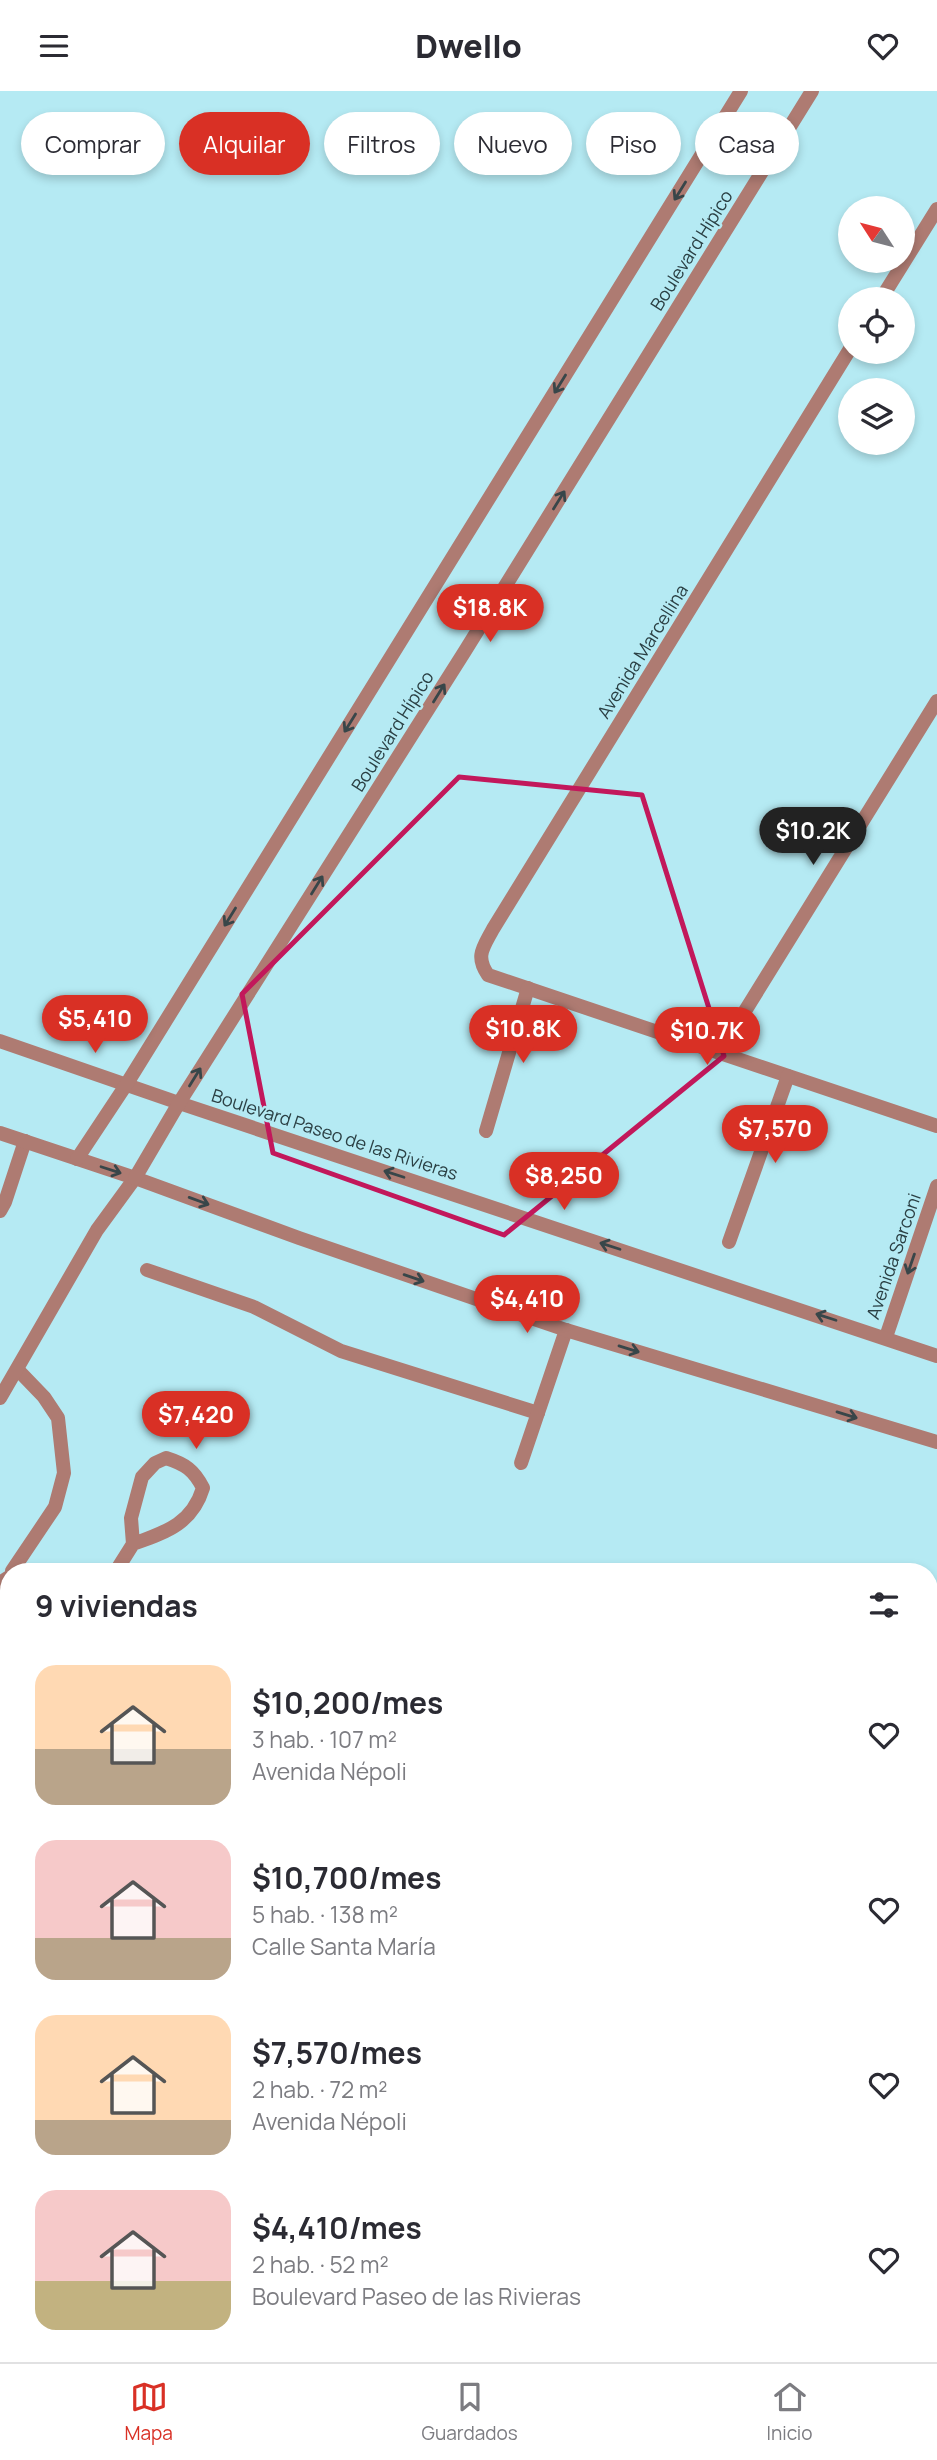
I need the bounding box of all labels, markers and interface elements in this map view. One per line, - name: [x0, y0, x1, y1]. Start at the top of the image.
- text: Dwello: [415, 24, 522, 68]
- icon: menu: [35, 27, 73, 65]
- icon: heart: [864, 27, 902, 65]
- chip: Comprar: [21, 112, 165, 175]
- chip: Alquilar: [179, 112, 310, 175]
- chip: Filtros: [324, 112, 440, 175]
- chip: Nuevo: [454, 112, 572, 175]
- chip: Piso: [586, 112, 681, 175]
- chip: Casa: [695, 112, 799, 175]
- one-way arrow: [672, 180, 686, 200]
- street label: Boulevard Hípico: [644, 185, 738, 315]
- north arrow: [838, 196, 915, 273]
- map controls: [838, 196, 915, 455]
- button: locate: [838, 287, 915, 364]
- one-way arrow: [553, 374, 567, 394]
- button: layers: [838, 378, 915, 455]
- one-way arrow: [553, 490, 567, 510]
- street label: Avenida Marcellina: [591, 579, 693, 723]
- pin: $18.8K: [433, 585, 547, 644]
- text: $18.8K: [453, 591, 527, 623]
- street label: Boulevard Hípico: [345, 666, 439, 796]
- one-way arrow: [432, 683, 446, 703]
- one-way arrow: [343, 713, 357, 733]
- pin: $10.2K: [756, 807, 870, 867]
- text: $10.2K: [775, 814, 851, 846]
- one-way arrow: [310, 876, 324, 895]
- one-way arrow: [223, 906, 237, 926]
- pin: $5,410: [38, 995, 152, 1055]
- text: $5,410: [58, 1002, 132, 1034]
- pin: $10.8K: [466, 1005, 580, 1065]
- pin: $10.7K: [650, 1007, 764, 1067]
- text: $10.8K: [485, 1012, 561, 1044]
- text: $10.7K: [670, 1014, 744, 1046]
- one-way arrow: [188, 1068, 203, 1087]
- street label: Boulevard Paseo de las Rivieras: [209, 1083, 461, 1185]
- pin: $7,570: [718, 1105, 832, 1165]
- text: $7,570: [738, 1112, 812, 1144]
- pin: $8,250: [507, 1153, 621, 1212]
- text: $8,250: [525, 1159, 603, 1191]
- one-way arrow: [100, 1164, 122, 1177]
- one-way arrow: [384, 1167, 406, 1179]
- street label: Avenida Sarconi: [860, 1190, 926, 1322]
- one-way arrow: [188, 1196, 210, 1209]
- one-way arrow: [600, 1239, 622, 1251]
- one-way arrow: [904, 1252, 916, 1274]
- one-way arrow: [402, 1273, 424, 1285]
- pin: $4,410: [470, 1275, 584, 1335]
- text: $4,410: [490, 1282, 564, 1314]
- one-way arrow: [815, 1310, 837, 1323]
- one-way arrow: [618, 1344, 640, 1356]
- pin: $7,420: [139, 1391, 253, 1451]
- text: $7,420: [158, 1398, 234, 1430]
- one-way arrow: [836, 1410, 858, 1423]
- text: 9 viviendas: [35, 1585, 198, 1626]
- icon: filters: [865, 1586, 903, 1624]
- text: $10,200/mes: [252, 1682, 443, 1723]
- icon: home: [91, 1693, 175, 1777]
- icon: heart: [865, 1716, 903, 1754]
- text: 3 hab. · 107 m²: [252, 1723, 397, 1755]
- text: Avenida Népoli: [252, 1755, 407, 1787]
- text: $10,700/mes: [252, 1857, 441, 1898]
- icon: home: [91, 1868, 175, 1952]
- icon: heart: [865, 1891, 903, 1929]
- text: 5 hab. · 138 m²: [252, 1898, 398, 1930]
- text: Calle Santa María: [252, 1930, 436, 1962]
- text: $7,570/mes: [252, 2032, 422, 2073]
- icon: home: [91, 2043, 175, 2127]
- icon: heart: [865, 2066, 903, 2104]
- text: 2 hab. · 72 m²: [252, 2073, 388, 2105]
- text: Avenida Népoli: [252, 2105, 407, 2137]
- text: $4,410/mes: [252, 2207, 422, 2248]
- icon: home: [91, 2218, 175, 2302]
- icon: heart: [865, 2241, 903, 2279]
- text: 2 hab. · 52 m²: [252, 2248, 389, 2280]
- text: Boulevard Paseo de las Rivieras: [252, 2280, 581, 2312]
- tab: Mapa: [124, 2378, 173, 2446]
- tab: Guardados: [422, 2378, 518, 2446]
- tab: Inicio: [766, 2378, 813, 2446]

